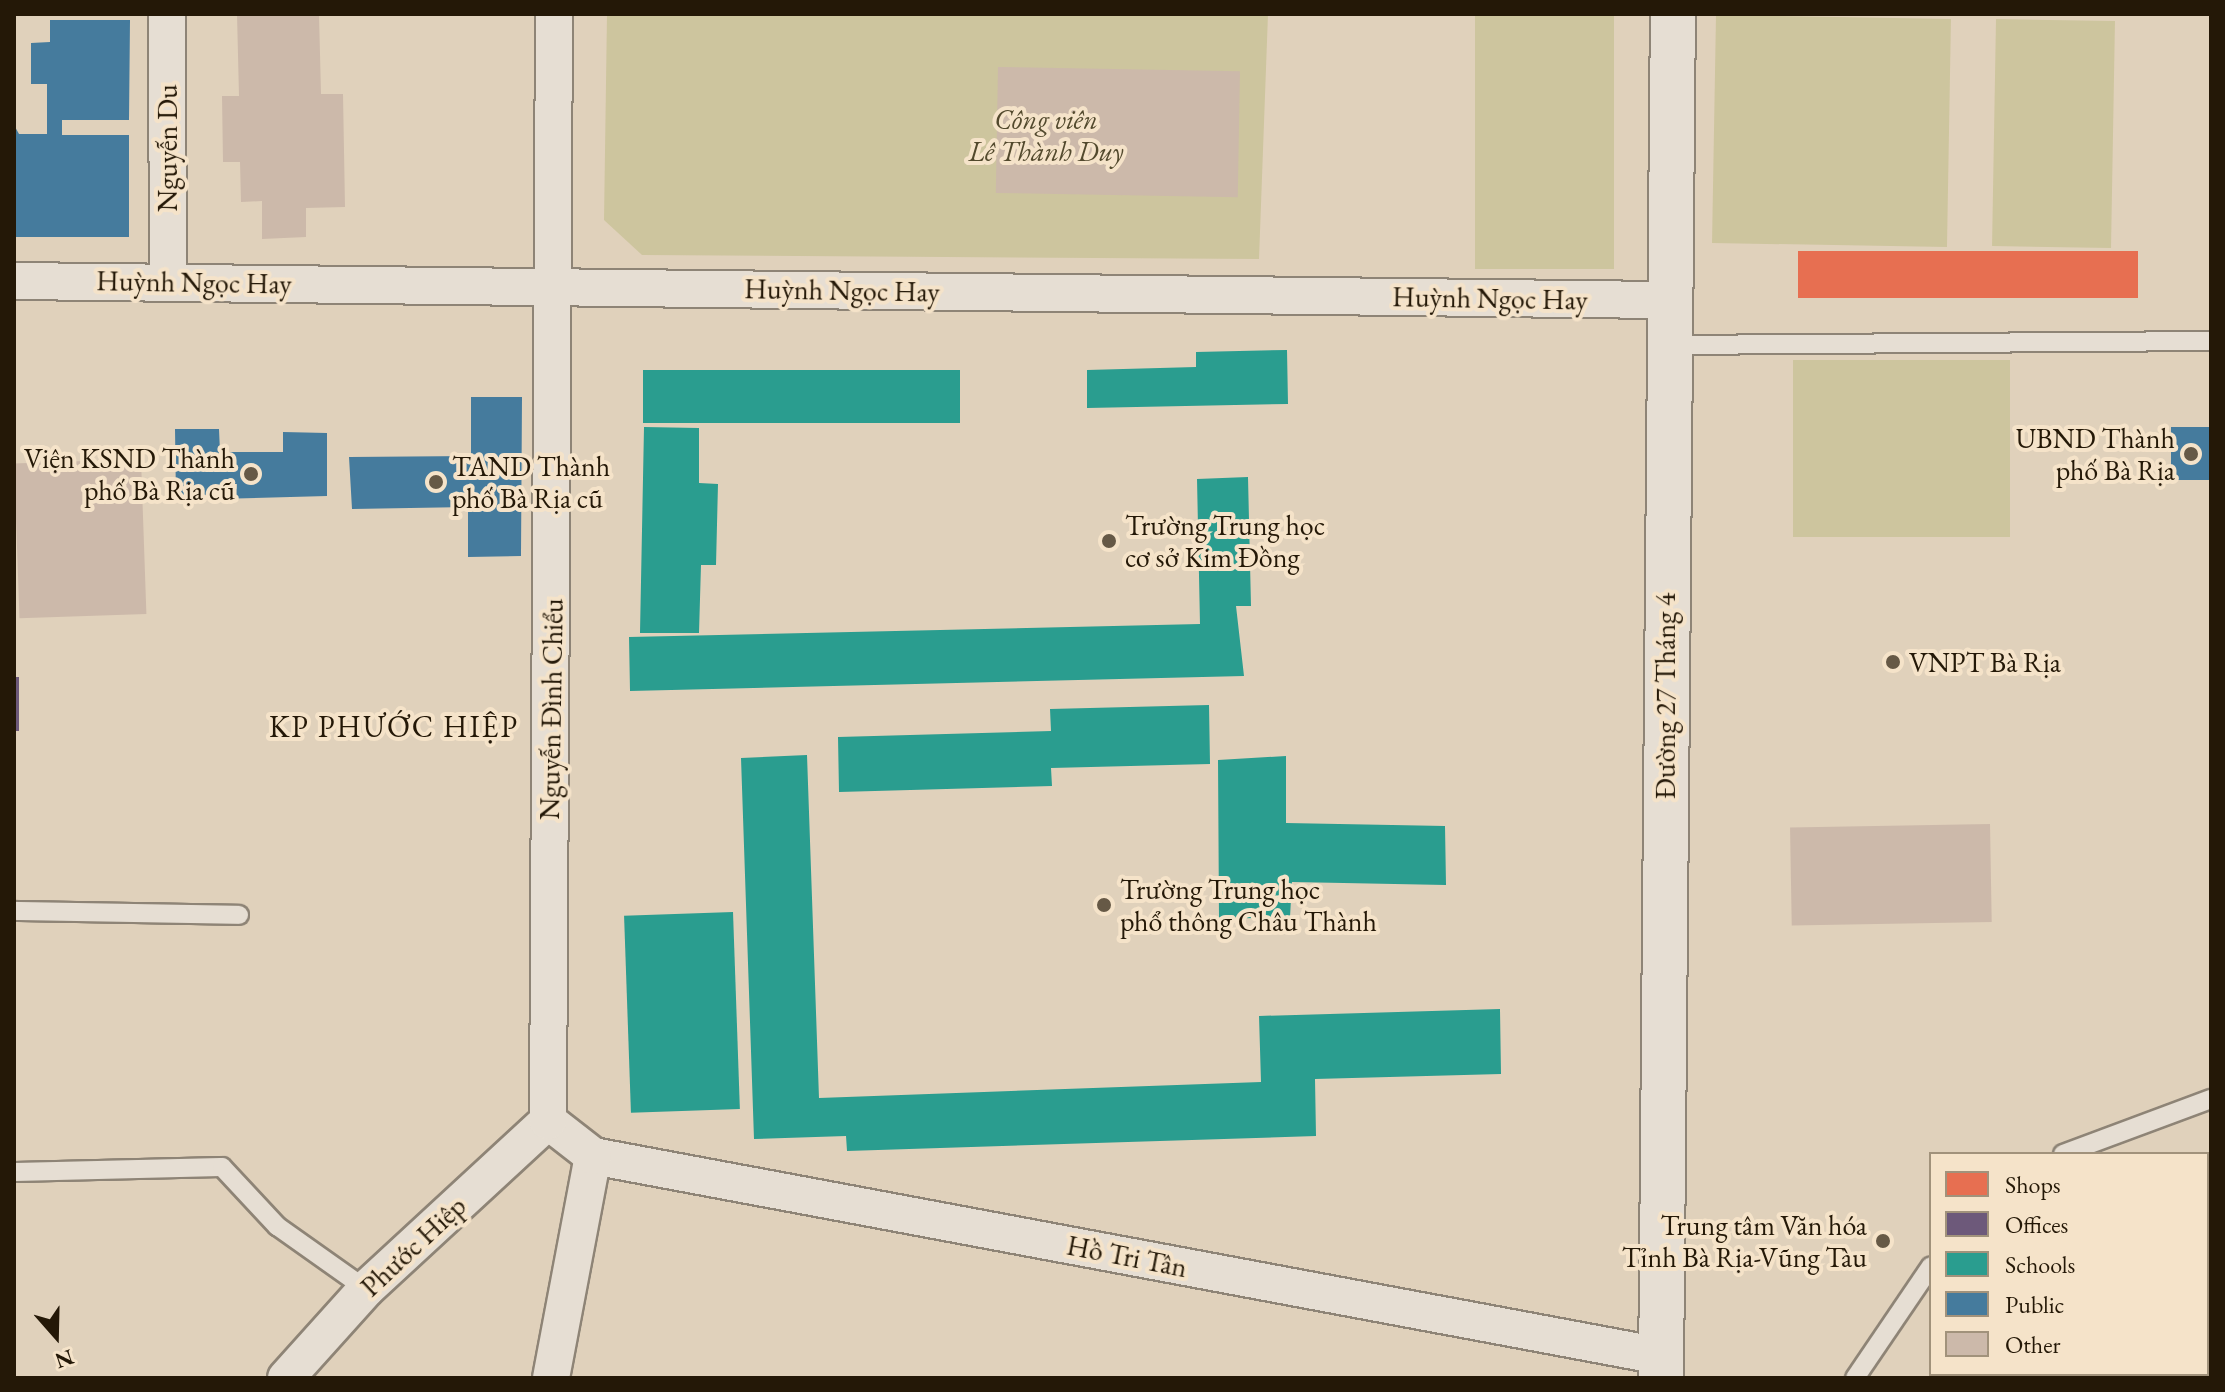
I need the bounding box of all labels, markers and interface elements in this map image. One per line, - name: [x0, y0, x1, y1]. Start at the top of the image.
- street label: Nguyễn Du: [150, 84, 184, 212]
- park label: Công viên Lê Thành Duy: [968, 102, 1124, 168]
- street label: Huỳnh Ngọc Hay: [96, 263, 292, 301]
- street label: Huỳnh Ngọc Hay: [744, 271, 940, 309]
- street label: Huỳnh Ngọc Hay: [1392, 279, 1588, 317]
- place label: UBND Thành phố Bà Rịa: [2015, 421, 2175, 487]
- place label: Viện KSND Thành phố Bà Rịa cũ: [24, 441, 235, 507]
- marker: UBND Thành phố Bà Rịa: [2182, 445, 2200, 463]
- place label: TAND Thành phố Bà Rịa cũ: [452, 449, 610, 515]
- marker: Viện KSND Thành phố Bà Rịa cũ: [242, 465, 260, 483]
- marker: TAND Thành phố Bà Rịa cũ: [427, 473, 445, 491]
- place label: Trường Trung học cơ sở Kim Đồng: [1125, 508, 1325, 574]
- marker: Trường Trung học cơ sở Kim Đồng: [1100, 532, 1118, 550]
- street label: Đường 27 Tháng 4: [1648, 593, 1682, 799]
- street label: Nguyễn Đình Chiểu: [532, 598, 570, 820]
- place label: VNPT Bà Rịa: [1909, 645, 2061, 679]
- marker: VNPT Bà Rịa: [1884, 653, 1902, 671]
- district label: KP PHƯỚC HIỆP: [269, 709, 519, 745]
- place label: Trường Trung học phổ thông Châu Thành: [1120, 872, 1377, 938]
- marker: Trường Trung học phổ thông Châu Thành: [1095, 896, 1113, 914]
- legend: [1929, 1152, 2209, 1376]
- text: Shops: [2005, 1169, 2061, 1200]
- street label: Phước Hiệp: [353, 1189, 473, 1303]
- place label: Trung tâm Văn hóa Tỉnh Bà Rịa-Vũng Tàu: [1622, 1208, 1867, 1274]
- text: Offices: [2005, 1209, 2068, 1240]
- street label: Hồ Tri Tân: [1064, 1228, 1190, 1284]
- marker: Trung tâm Văn hóa Tỉnh Bà Rịa-Vũng Tàu: [1874, 1232, 1892, 1250]
- text: Schools: [2005, 1249, 2075, 1280]
- text: Public: [2005, 1289, 2064, 1320]
- north arrow: [16, 1296, 96, 1376]
- text: Other: [2005, 1329, 2061, 1360]
- text: N: [51, 1342, 78, 1376]

